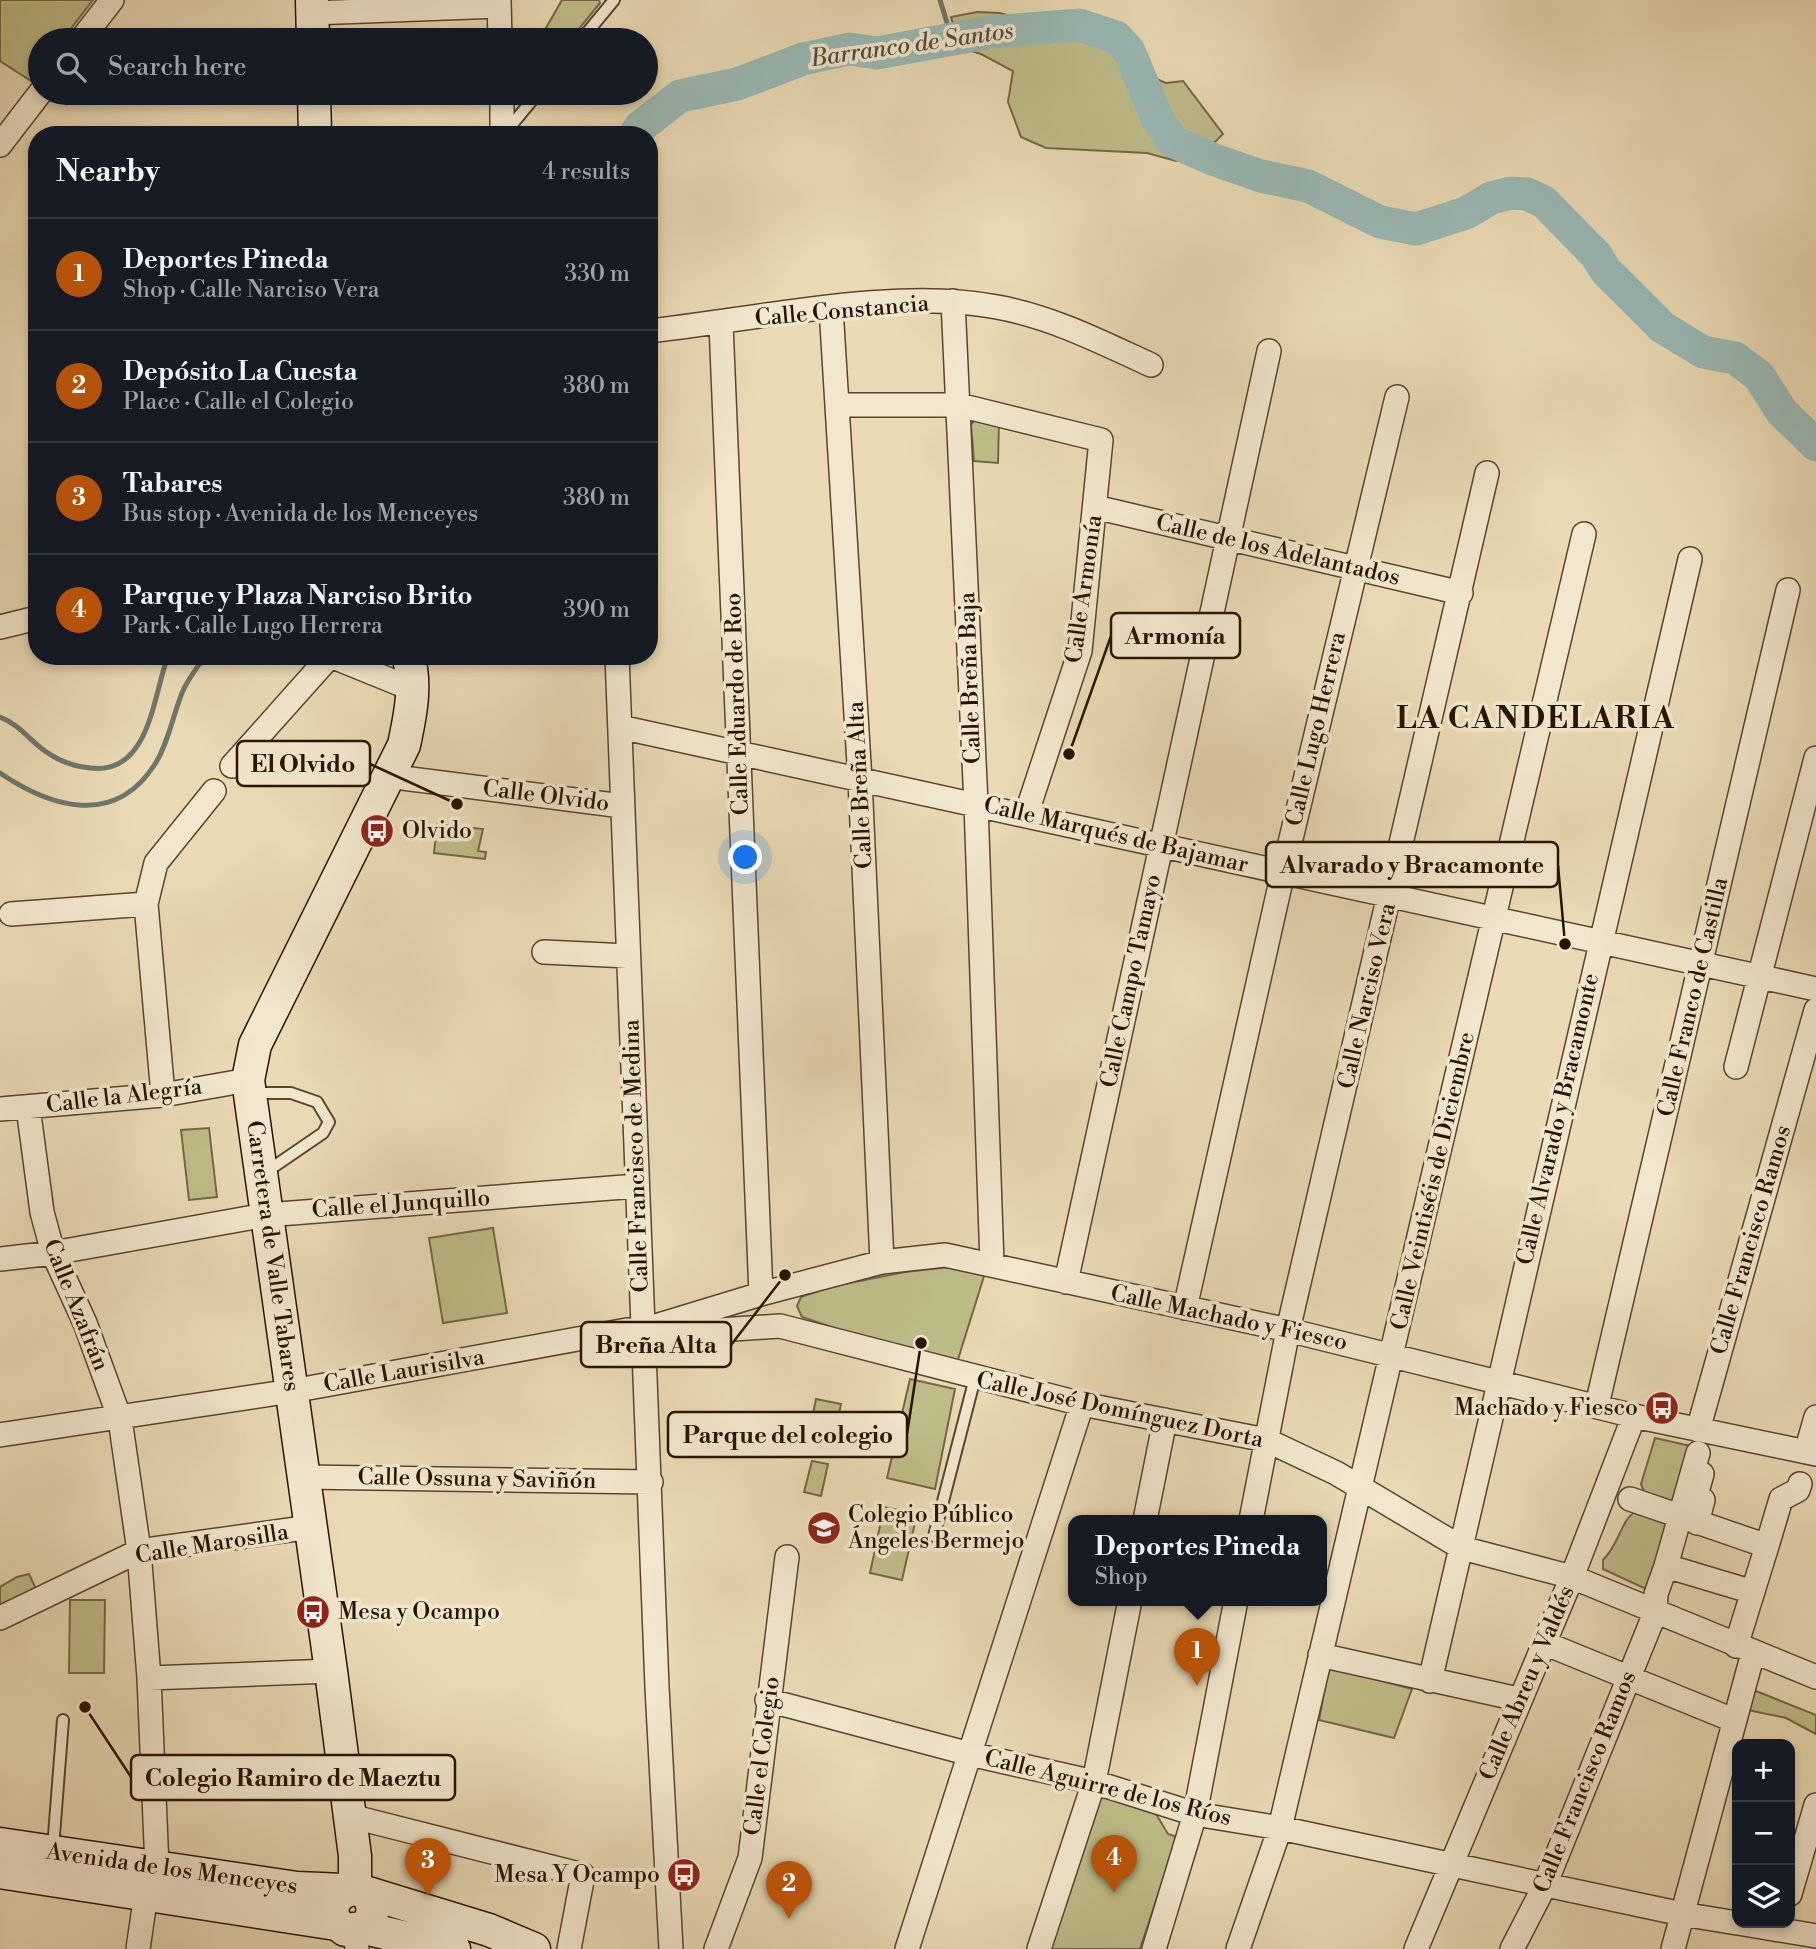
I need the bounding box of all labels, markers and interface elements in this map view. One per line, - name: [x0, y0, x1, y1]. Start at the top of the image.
- water label: Barranco de Santos: [808, 16, 1015, 74]
- search box: [28, 28, 658, 105]
- icon: search: [52, 48, 90, 86]
- text: Search here: [108, 51, 247, 83]
- text: Nearby: [56, 153, 160, 191]
- text: 4 results: [542, 158, 630, 186]
- text: Deportes Pineda: [123, 244, 329, 276]
- text: 1: [73, 260, 85, 288]
- text: 330 m: [564, 260, 630, 288]
- text: Shop · Calle Narciso Vera: [123, 276, 379, 304]
- street label: Calle Constancia: [754, 289, 931, 333]
- text: Depósito La Cuesta: [123, 356, 358, 388]
- text: 2: [72, 372, 86, 400]
- text: 380 m: [563, 372, 630, 400]
- text: Place · Calle el Colegio: [123, 388, 354, 416]
- text: Tabares: [123, 468, 223, 500]
- text: 3: [72, 484, 86, 512]
- text: 380 m: [563, 484, 630, 512]
- text: Bus stop · Avenida de los Menceyes: [123, 500, 478, 528]
- street label: Calle de los Adelantados: [1153, 508, 1403, 592]
- street label: Calle Armonía: [1060, 513, 1108, 665]
- text: Parque y Plaza Narciso Brito: [123, 580, 473, 612]
- street label: Calle Breña Baja: [953, 591, 987, 764]
- street label: Calle Eduardo de Roo: [719, 592, 755, 816]
- text: 4: [71, 596, 87, 624]
- text: 390 m: [563, 596, 630, 624]
- text: Park · Calle Lugo Herrera: [123, 612, 383, 640]
- callout: Armonía: [1111, 613, 1240, 658]
- text: Armonía: [1123, 622, 1227, 652]
- street label: Calle Lugo Herrera: [1280, 629, 1352, 829]
- street label: Calle Breña Alta: [842, 700, 878, 870]
- district label: LA CANDELARIA: [1396, 700, 1676, 738]
- callout: El Olvido: [237, 741, 370, 786]
- text: El Olvido: [251, 750, 355, 780]
- street label: Calle Olvido: [481, 774, 611, 818]
- street label: Calle Marqués de Bajamar: [981, 791, 1251, 879]
- bus stop icon: Olvido: [358, 812, 396, 850]
- place label: Olvido: [402, 817, 472, 845]
- your location: [728, 840, 762, 874]
- callout: Alvarado y Bracamonte: [1266, 842, 1558, 887]
- text: Alvarado y Bracamonte: [1279, 851, 1544, 881]
- street label: Calle Campo Tamayo: [1095, 872, 1167, 1090]
- street label: Calle Franco de Castilla: [1652, 874, 1734, 1119]
- street label: Calle Narciso Vera: [1332, 900, 1402, 1092]
- street label: Calle Alvarado y Bracamonte: [1511, 970, 1605, 1268]
- street label: Calle Francisco de Medina: [617, 1019, 655, 1293]
- street label: Calle Veintiséis de Diciembre: [1385, 1029, 1481, 1333]
- street label: Calle la Alegría: [44, 1073, 204, 1119]
- street label: Carretera de Valle Tabares: [240, 1119, 306, 1393]
- street label: Calle Francisco Ramos: [1705, 1122, 1797, 1358]
- street label: Calle el Junquillo: [311, 1184, 491, 1224]
- street label: Calle Azafrán: [37, 1235, 115, 1375]
- street label: Calle Machado y Fiesco: [1108, 1279, 1350, 1357]
- callout: Breña Alta: [581, 1322, 731, 1367]
- text: Breña Alta: [595, 1331, 718, 1361]
- street label: Calle Laurisilva: [321, 1343, 487, 1399]
- street label: Calle José Domínguez Dorta: [974, 1366, 1266, 1454]
- bus stop icon: Machado y Fiesco: [1643, 1389, 1681, 1427]
- place label: Machado y Fiesco: [1454, 1394, 1638, 1422]
- callout: Parque del colegio: [668, 1412, 907, 1457]
- text: Parque del colegio: [683, 1421, 893, 1451]
- street label: Calle Ossuna y Saviñón: [357, 1463, 597, 1495]
- place label: Colegio Público Ángeles Bermejo: [847, 1501, 1024, 1555]
- school or university icon: Colegio Público Ángeles Bermejo: [805, 1509, 843, 1547]
- popup: [1068, 1515, 1327, 1606]
- street label: Calle Marosilla: [133, 1518, 291, 1570]
- text: Deportes Pineda: [1095, 1531, 1300, 1563]
- text: Shop: [1095, 1563, 1148, 1591]
- street label: Calle Abreu y Valdés: [1473, 1581, 1581, 1785]
- bus stop icon: Mesa y Ocampo: [294, 1593, 332, 1631]
- place label: Mesa y Ocampo: [338, 1598, 500, 1626]
- pin: 1: [1174, 1628, 1220, 1686]
- street label: Calle Francisco Ramos: [1528, 1667, 1642, 1897]
- street label: Calle el Colegio: [738, 1675, 786, 1837]
- map controls: [1732, 1739, 1795, 1928]
- button: +: [1732, 1739, 1795, 1802]
- street label: Calle Aguirre de los Ríos: [982, 1744, 1234, 1832]
- callout: Colegio Ramiro de Maeztu: [131, 1755, 455, 1800]
- text: Colegio Ramiro de Maeztu: [145, 1764, 442, 1794]
- button: −: [1732, 1802, 1795, 1865]
- pin: 4: [1091, 1835, 1137, 1893]
- street label: Avenida de los Menceyes: [44, 1837, 299, 1900]
- pin: 3: [405, 1838, 451, 1896]
- bus stop icon: Mesa Y Ocampo: [665, 1856, 703, 1894]
- place label: Mesa Y Ocampo: [494, 1861, 660, 1889]
- pin: 2: [766, 1861, 812, 1919]
- button: layers: [1732, 1865, 1795, 1928]

